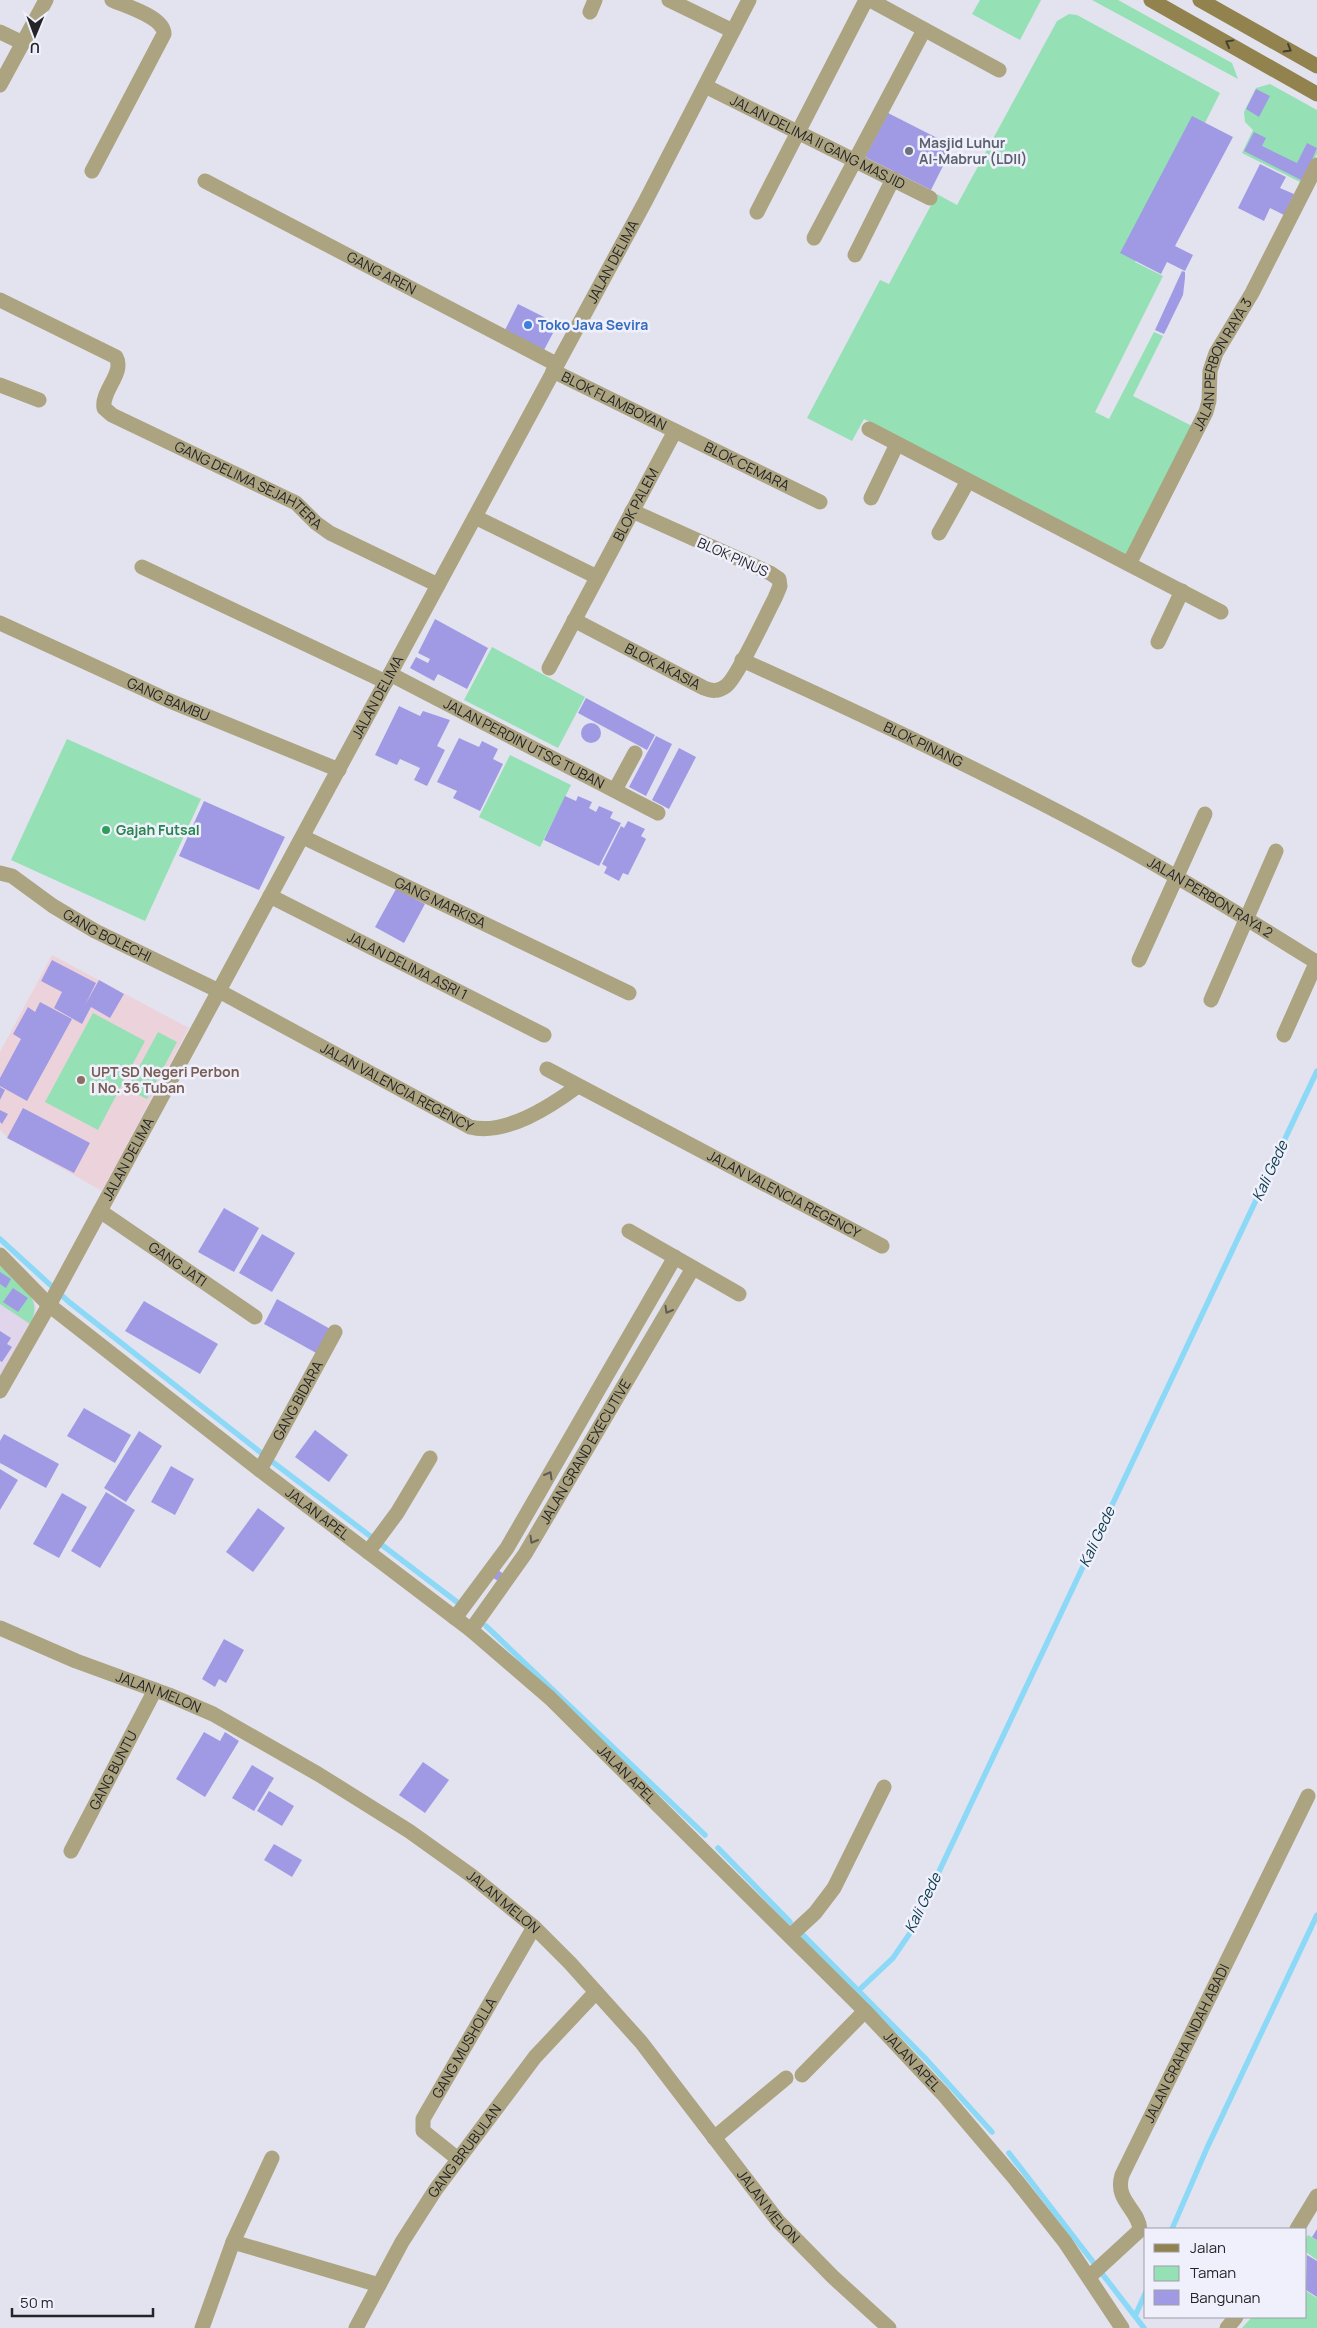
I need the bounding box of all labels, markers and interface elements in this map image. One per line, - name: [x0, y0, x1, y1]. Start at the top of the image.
- north arrow: [10, 10, 60, 60]
- text: U: [30, 39, 40, 58]
- one-way arrow: [1226, 40, 1235, 50]
- one-way arrow: [1283, 43, 1292, 53]
- street label: JALAN DELIMA II GANG MASJID: [727, 90, 909, 193]
- place label: Masjid Luhur Al-Mabrur (LDII): [919, 133, 1027, 168]
- marker: Masjid Luhur Al-Mabrur (LDII): [903, 145, 915, 157]
- street label: JALAN DELIMA: [582, 216, 643, 306]
- street label: GANG AREN: [344, 247, 420, 299]
- street label: JALAN PERBON RAYA 3: [1188, 294, 1256, 434]
- place label: Toko Java Sevira: [538, 315, 648, 334]
- marker: Toko Java Sevira: [522, 319, 534, 331]
- street label: BLOK FLAMBOYAN: [558, 367, 670, 434]
- street label: GANG DELIMA SEJAHTERA: [172, 436, 326, 534]
- street label: BLOK CEMARA: [701, 437, 793, 495]
- street label: BLOK PALEM: [608, 465, 663, 544]
- street label: BLOK PINUS: [695, 532, 772, 581]
- street label: BLOK AKASIA: [622, 638, 704, 694]
- street label: JALAN DELIMA: [347, 652, 407, 742]
- street label: GANG BAMBU: [124, 673, 213, 725]
- street label: JALAN PERDIN UTSG TUBAN: [441, 694, 608, 793]
- street label: BLOK PINANG: [881, 717, 967, 771]
- place label: Gajah Futsal: [116, 820, 200, 839]
- marker: Gajah Futsal: [100, 824, 112, 836]
- street label: JALAN PERBON RAYA 2: [1144, 852, 1277, 942]
- street label: GANG MARKISA: [391, 872, 489, 932]
- street label: GANG BOLECHI: [60, 904, 155, 966]
- street label: JALAN DELIMA ASRI 1: [344, 927, 471, 1004]
- street label: JALAN VALENCIA REGENCY: [317, 1038, 477, 1136]
- place label: UPT SD Negeri Perbon I No. 36 Tuban: [91, 1062, 239, 1097]
- marker: UPT SD Negeri Perbon I No. 36 Tuban: [75, 1074, 87, 1086]
- street label: JALAN DELIMA: [97, 1114, 158, 1204]
- water label: Kali Gede: [1246, 1136, 1293, 1204]
- street label: JALAN VALENCIA REGENCY: [704, 1145, 864, 1242]
- street label: GANG JATI: [145, 1237, 211, 1290]
- one-way arrow: [665, 1304, 675, 1313]
- street label: GANG BIDARA: [268, 1357, 327, 1444]
- street label: JALAN GRAND EXECUTIVE: [535, 1375, 635, 1527]
- one-way arrow: [543, 1472, 553, 1481]
- street label: JALAN APEL: [282, 1483, 354, 1544]
- water label: Kali Gede: [1073, 1502, 1120, 1570]
- one-way arrow: [529, 1535, 539, 1544]
- street label: JALAN MELON: [113, 1666, 204, 1717]
- street label: GANG BUNTU: [84, 1727, 141, 1813]
- street label: JALAN APEL: [593, 1740, 661, 1807]
- street label: JALAN MELON: [463, 1865, 545, 1937]
- water label: Kali Gede: [899, 1868, 947, 1936]
- street label: JALAN GRAHA INDAH ABADI: [1139, 1960, 1233, 2126]
- street label: GANG MUSHOLLA: [427, 1994, 500, 2101]
- street label: JALAN APEL: [880, 2027, 946, 2095]
- street label: GANG BRUBULAN: [423, 2100, 505, 2201]
- street label: JALAN MELON: [733, 2165, 804, 2247]
- legend: [1144, 2228, 1307, 2318]
- text: Jalan: [1190, 2237, 1226, 2258]
- text: Taman: [1190, 2262, 1236, 2283]
- scale bar: [12, 2286, 154, 2318]
- text: Bangunan: [1190, 2287, 1260, 2308]
- text: 50 m: [20, 2292, 54, 2313]

